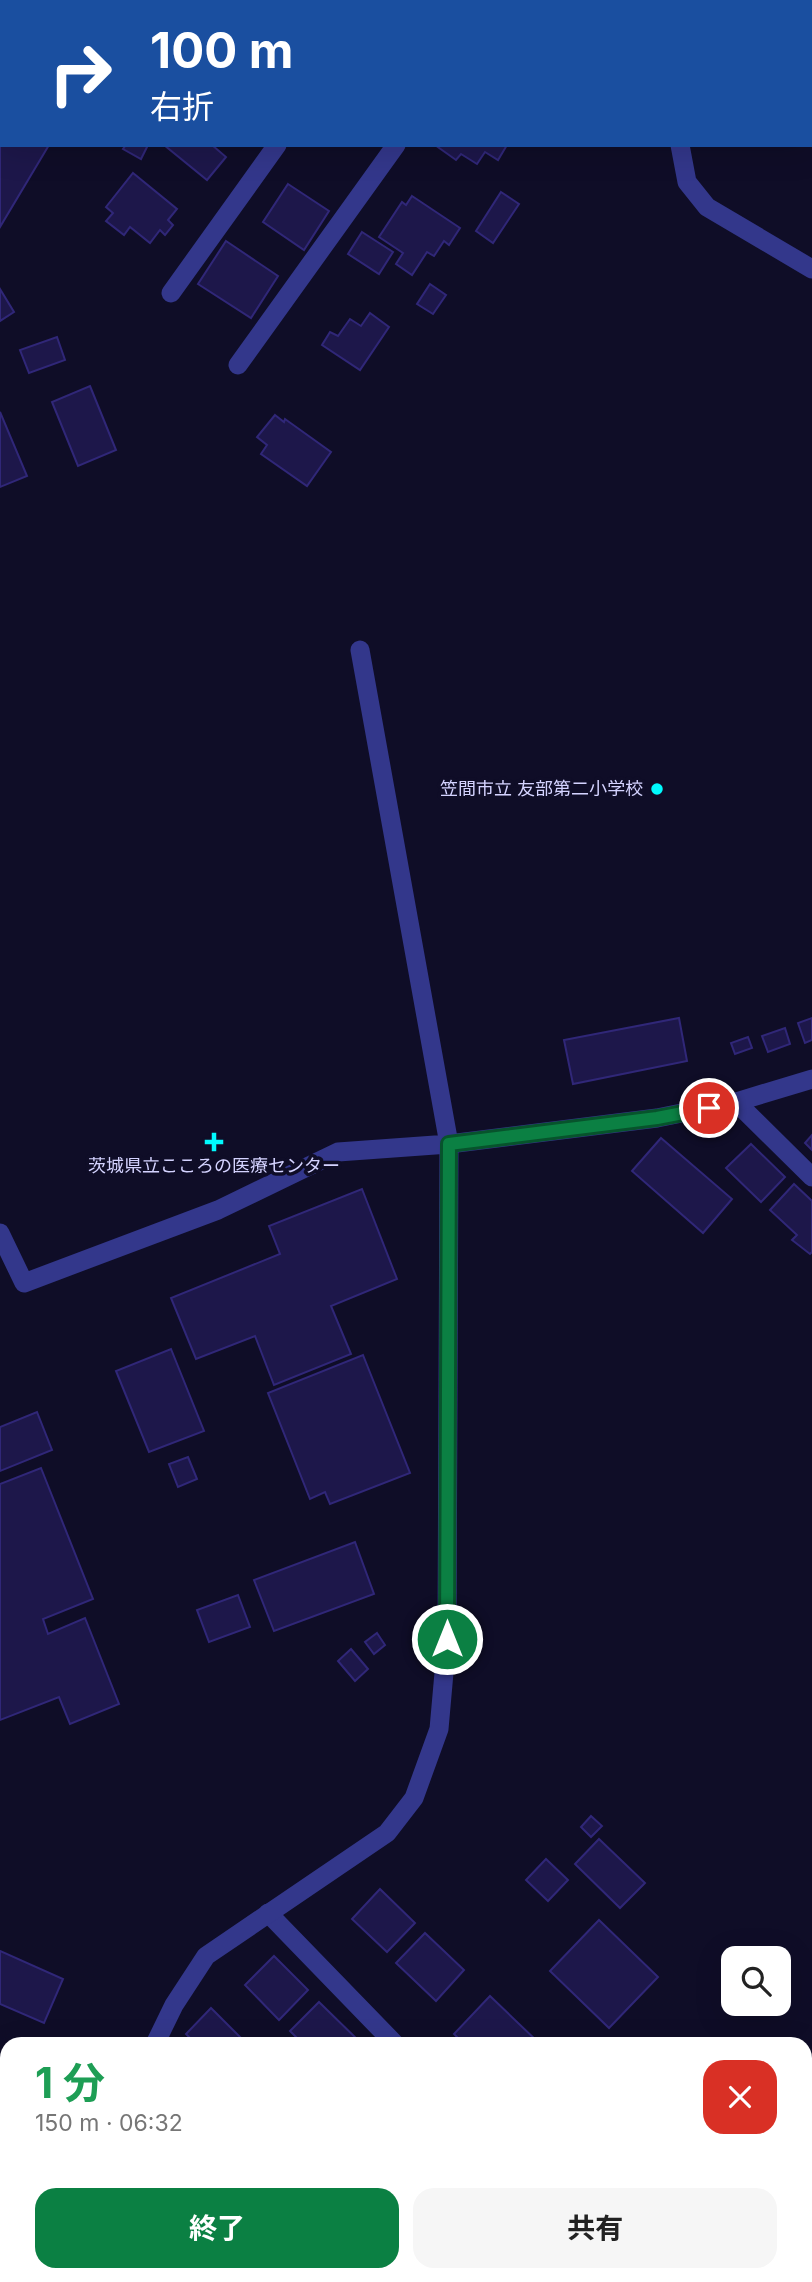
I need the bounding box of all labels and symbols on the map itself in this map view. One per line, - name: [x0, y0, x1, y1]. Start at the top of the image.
- place label: 笠間市立 友部第二小学校: [440, 778, 643, 799]
- marker: 笠間市立 友部第二小学校: [649, 781, 665, 797]
- pin: [679, 1078, 739, 1138]
- marker: 茨城県立こころの医療センター: [204, 1132, 224, 1152]
- place label: 茨城県立こころの医療センター: [88, 1155, 340, 1176]
- position arrow: [410, 1602, 484, 1676]

